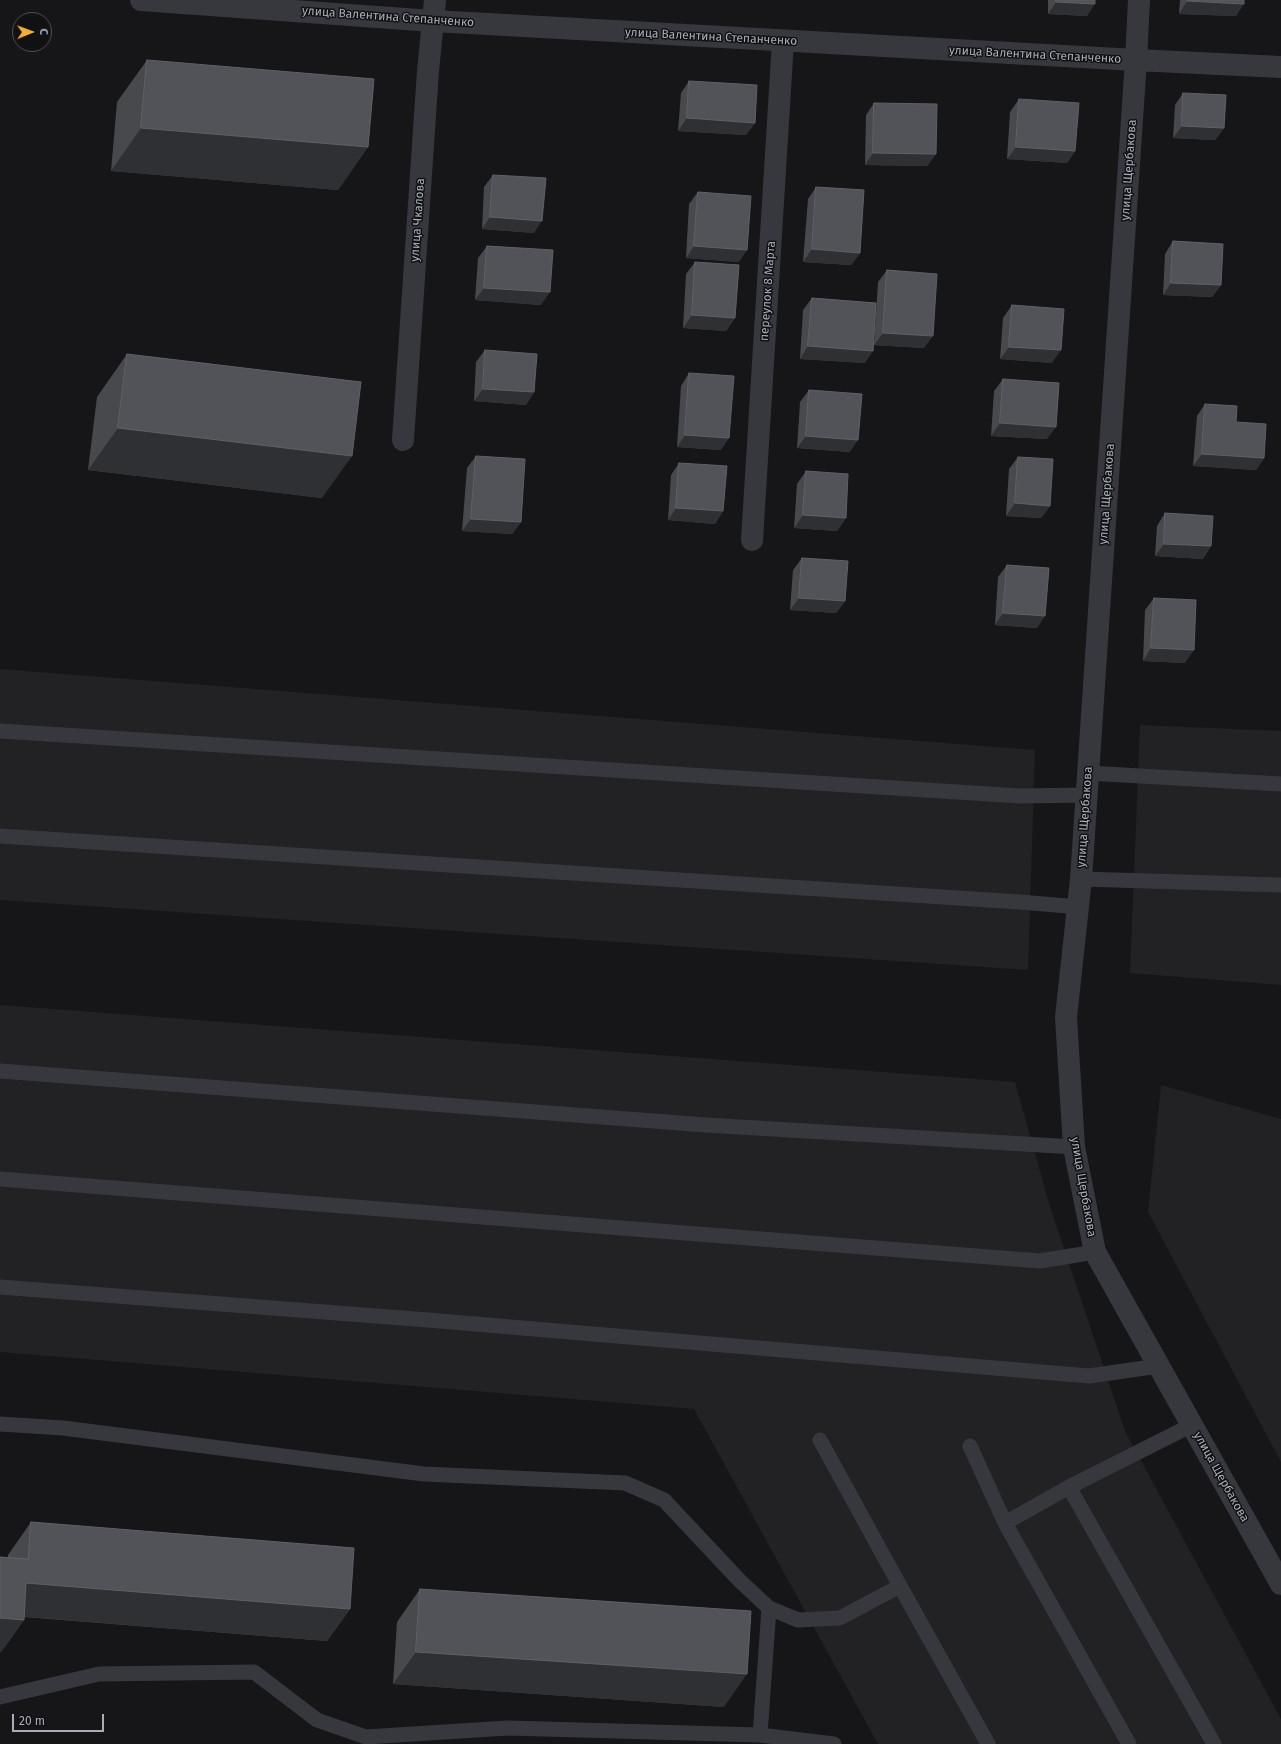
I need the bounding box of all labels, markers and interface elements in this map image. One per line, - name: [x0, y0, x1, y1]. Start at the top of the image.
- street label: улица Валентина Степанченко: [302, 4, 474, 30]
- north arrow: [12, 12, 52, 52]
- street label: улица Валентина Степанченко: [625, 25, 797, 49]
- text: С: [37, 29, 50, 35]
- street label: улица Валентина Степанченко: [949, 43, 1121, 67]
- street label: улица Щербакова: [1118, 119, 1140, 221]
- street label: улица Чкалова: [408, 178, 428, 262]
- street label: переулок 8 Марта: [757, 240, 779, 342]
- street label: улица Щербакова: [1096, 443, 1118, 545]
- street label: улица Щербакова: [1074, 766, 1096, 868]
- street label: улица Щербакова: [1067, 1136, 1099, 1238]
- street label: улица Щербакова: [1190, 1429, 1252, 1525]
- scale bar: [14, 1706, 106, 1732]
- text: 20 m: [19, 1714, 45, 1728]

